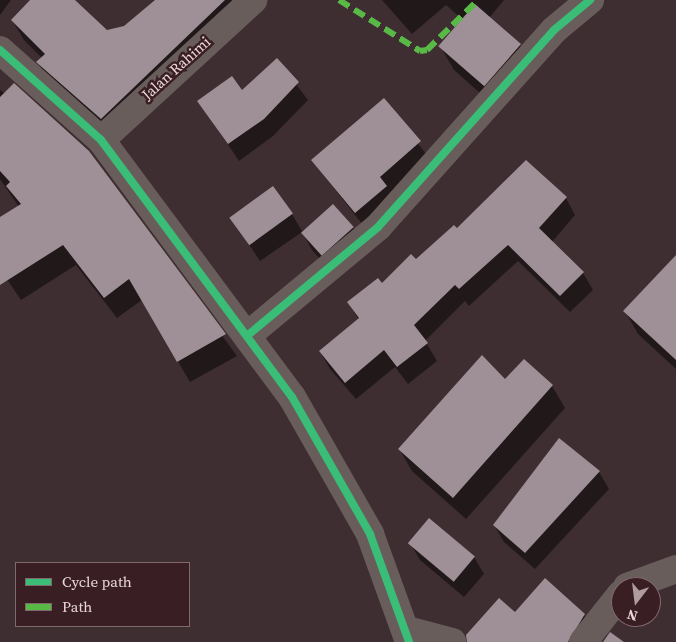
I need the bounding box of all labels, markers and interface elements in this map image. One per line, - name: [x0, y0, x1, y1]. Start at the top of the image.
- street label: Jalan Rahimi: [138, 32, 214, 104]
- legend: [15, 562, 190, 627]
- text: Cycle path: [62, 571, 132, 592]
- north arrow: [611, 577, 661, 627]
- text: Path: [62, 596, 92, 617]
- text: N: [625, 605, 640, 627]

